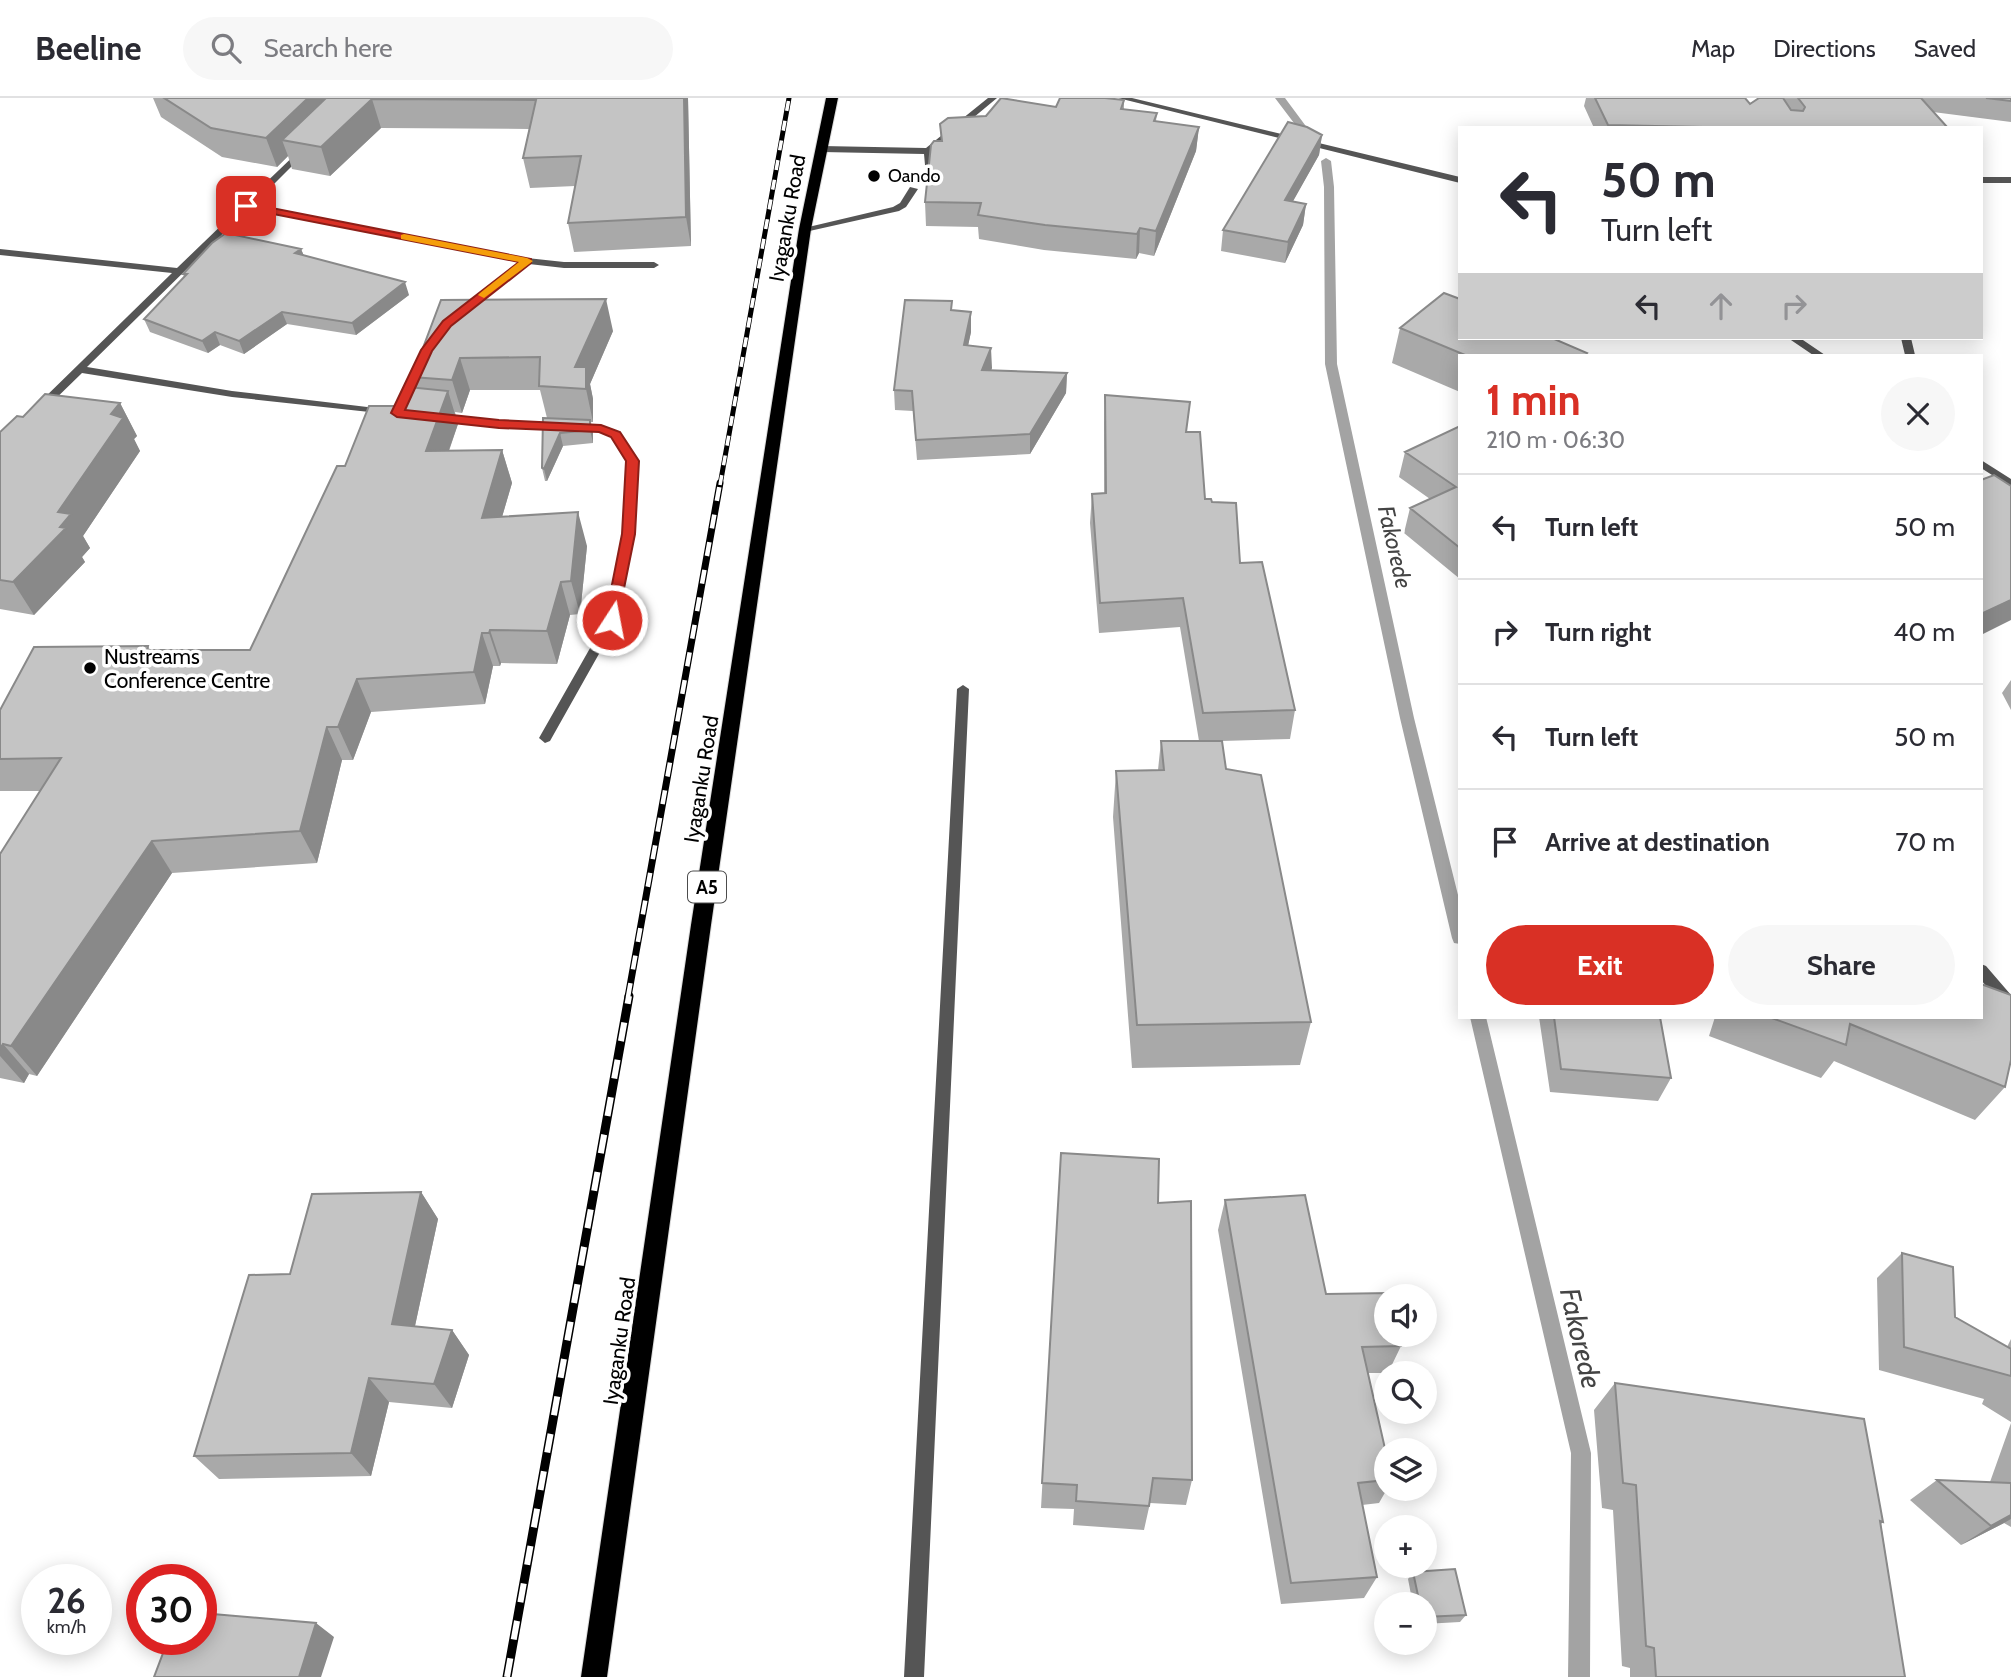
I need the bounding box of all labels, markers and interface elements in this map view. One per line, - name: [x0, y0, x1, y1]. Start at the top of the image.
- search box: [183, 17, 673, 80]
- text: Beeline: [35, 28, 141, 68]
- icon: search: [207, 29, 245, 67]
- text: Search here: [263, 32, 393, 64]
- text: Map: [1691, 34, 1735, 63]
- text: Directions: [1773, 34, 1876, 63]
- text: Saved: [1914, 34, 1976, 63]
- text: 50 m: [1601, 150, 1716, 209]
- street label: Iyaganku Road: [764, 152, 810, 284]
- icon: left: [1486, 154, 1577, 245]
- place label: Oando: [888, 165, 940, 187]
- marker: Oando: [866, 168, 882, 184]
- pin: [216, 176, 276, 236]
- icon: arrive: [227, 187, 265, 225]
- text: Turn left: [1601, 210, 1712, 249]
- icon: left: [1629, 287, 1667, 325]
- icon: ahead: [1702, 287, 1740, 325]
- icon: right: [1775, 287, 1813, 325]
- text: 1 min: [1486, 374, 1581, 426]
- button: close: [1881, 377, 1955, 451]
- text: 210 m · 06:30: [1486, 426, 1625, 454]
- water label: Fakorede: [1372, 503, 1418, 591]
- icon: left: [1486, 508, 1524, 546]
- text: Turn left: [1545, 511, 1638, 543]
- text: 50 m: [1894, 511, 1955, 543]
- position arrow: [575, 583, 649, 657]
- icon: right: [1486, 613, 1524, 651]
- text: Turn right: [1545, 616, 1651, 648]
- text: 40 m: [1893, 616, 1955, 648]
- place label: Nustreams Conference Centre: [104, 644, 270, 693]
- marker: Nustreams Conference Centre: [82, 660, 98, 676]
- street label: Iyaganku Road: [679, 713, 723, 845]
- icon: left: [1486, 718, 1524, 756]
- text: Turn left: [1545, 721, 1638, 753]
- text: 50 m: [1894, 721, 1955, 753]
- icon: arrive: [1486, 823, 1524, 861]
- text: Arrive at destination: [1545, 826, 1770, 858]
- text: 70 m: [1895, 826, 1955, 858]
- road number: A5: [688, 872, 726, 902]
- button: Exit: [1486, 925, 1714, 1005]
- button: Share: [1728, 925, 1955, 1005]
- street label: Iyaganku Road: [598, 1276, 640, 1406]
- map controls: [1374, 1284, 1437, 1655]
- button: sound: [1374, 1284, 1437, 1347]
- water label: Fakorede: [1553, 1284, 1609, 1392]
- button: search: [1374, 1361, 1437, 1424]
- button: layers: [1374, 1438, 1437, 1501]
- button: +: [1374, 1515, 1437, 1578]
- speed limit sign: 30: [126, 1564, 217, 1655]
- text: 26: [47, 1579, 86, 1622]
- button: −: [1374, 1592, 1437, 1655]
- text: km/h: [47, 1616, 86, 1638]

